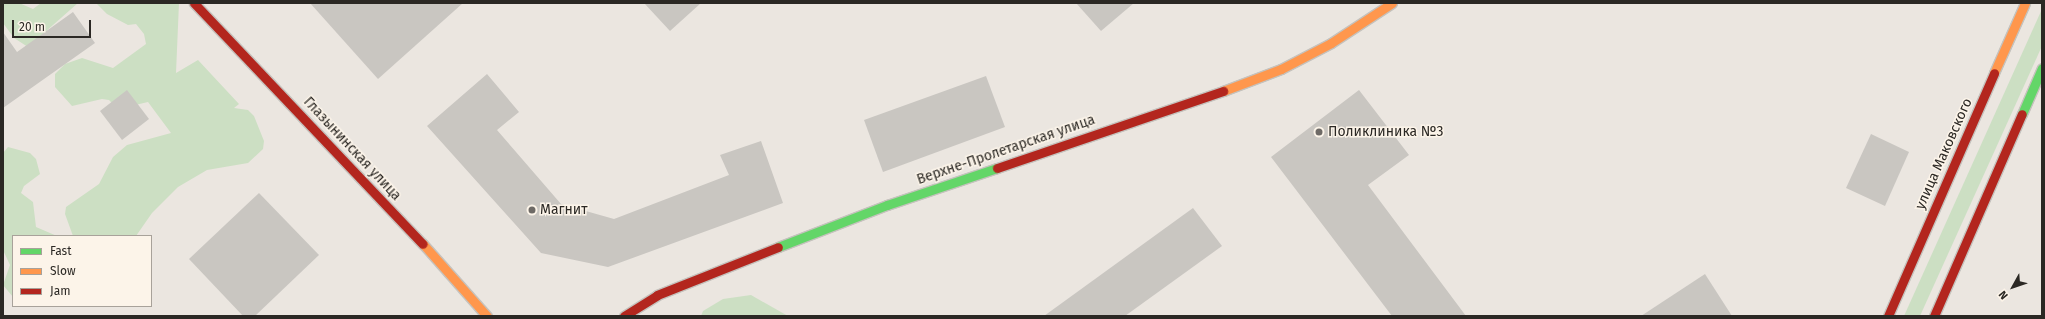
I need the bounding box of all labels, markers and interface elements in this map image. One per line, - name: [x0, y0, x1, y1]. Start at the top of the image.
- scale bar: [14, 12, 93, 38]
- text: 20 m: [19, 20, 45, 34]
- street label: Глазынинская улица: [300, 94, 404, 204]
- street label: улица Маковского: [1912, 96, 1976, 212]
- street label: Верхне-Пролетарская улица: [915, 112, 1097, 188]
- place label: Поликлиника №3: [1328, 124, 1443, 140]
- marker: Поликлиника №3: [1313, 126, 1325, 138]
- place label: Магнит: [540, 202, 588, 218]
- marker: Магнит: [527, 205, 537, 215]
- legend: [12, 235, 152, 307]
- text: Fast: [50, 244, 72, 258]
- text: Slow: [50, 264, 76, 278]
- north arrow: [1993, 267, 2033, 307]
- text: Jam: [50, 284, 70, 298]
- text: N: [1996, 288, 2011, 302]

